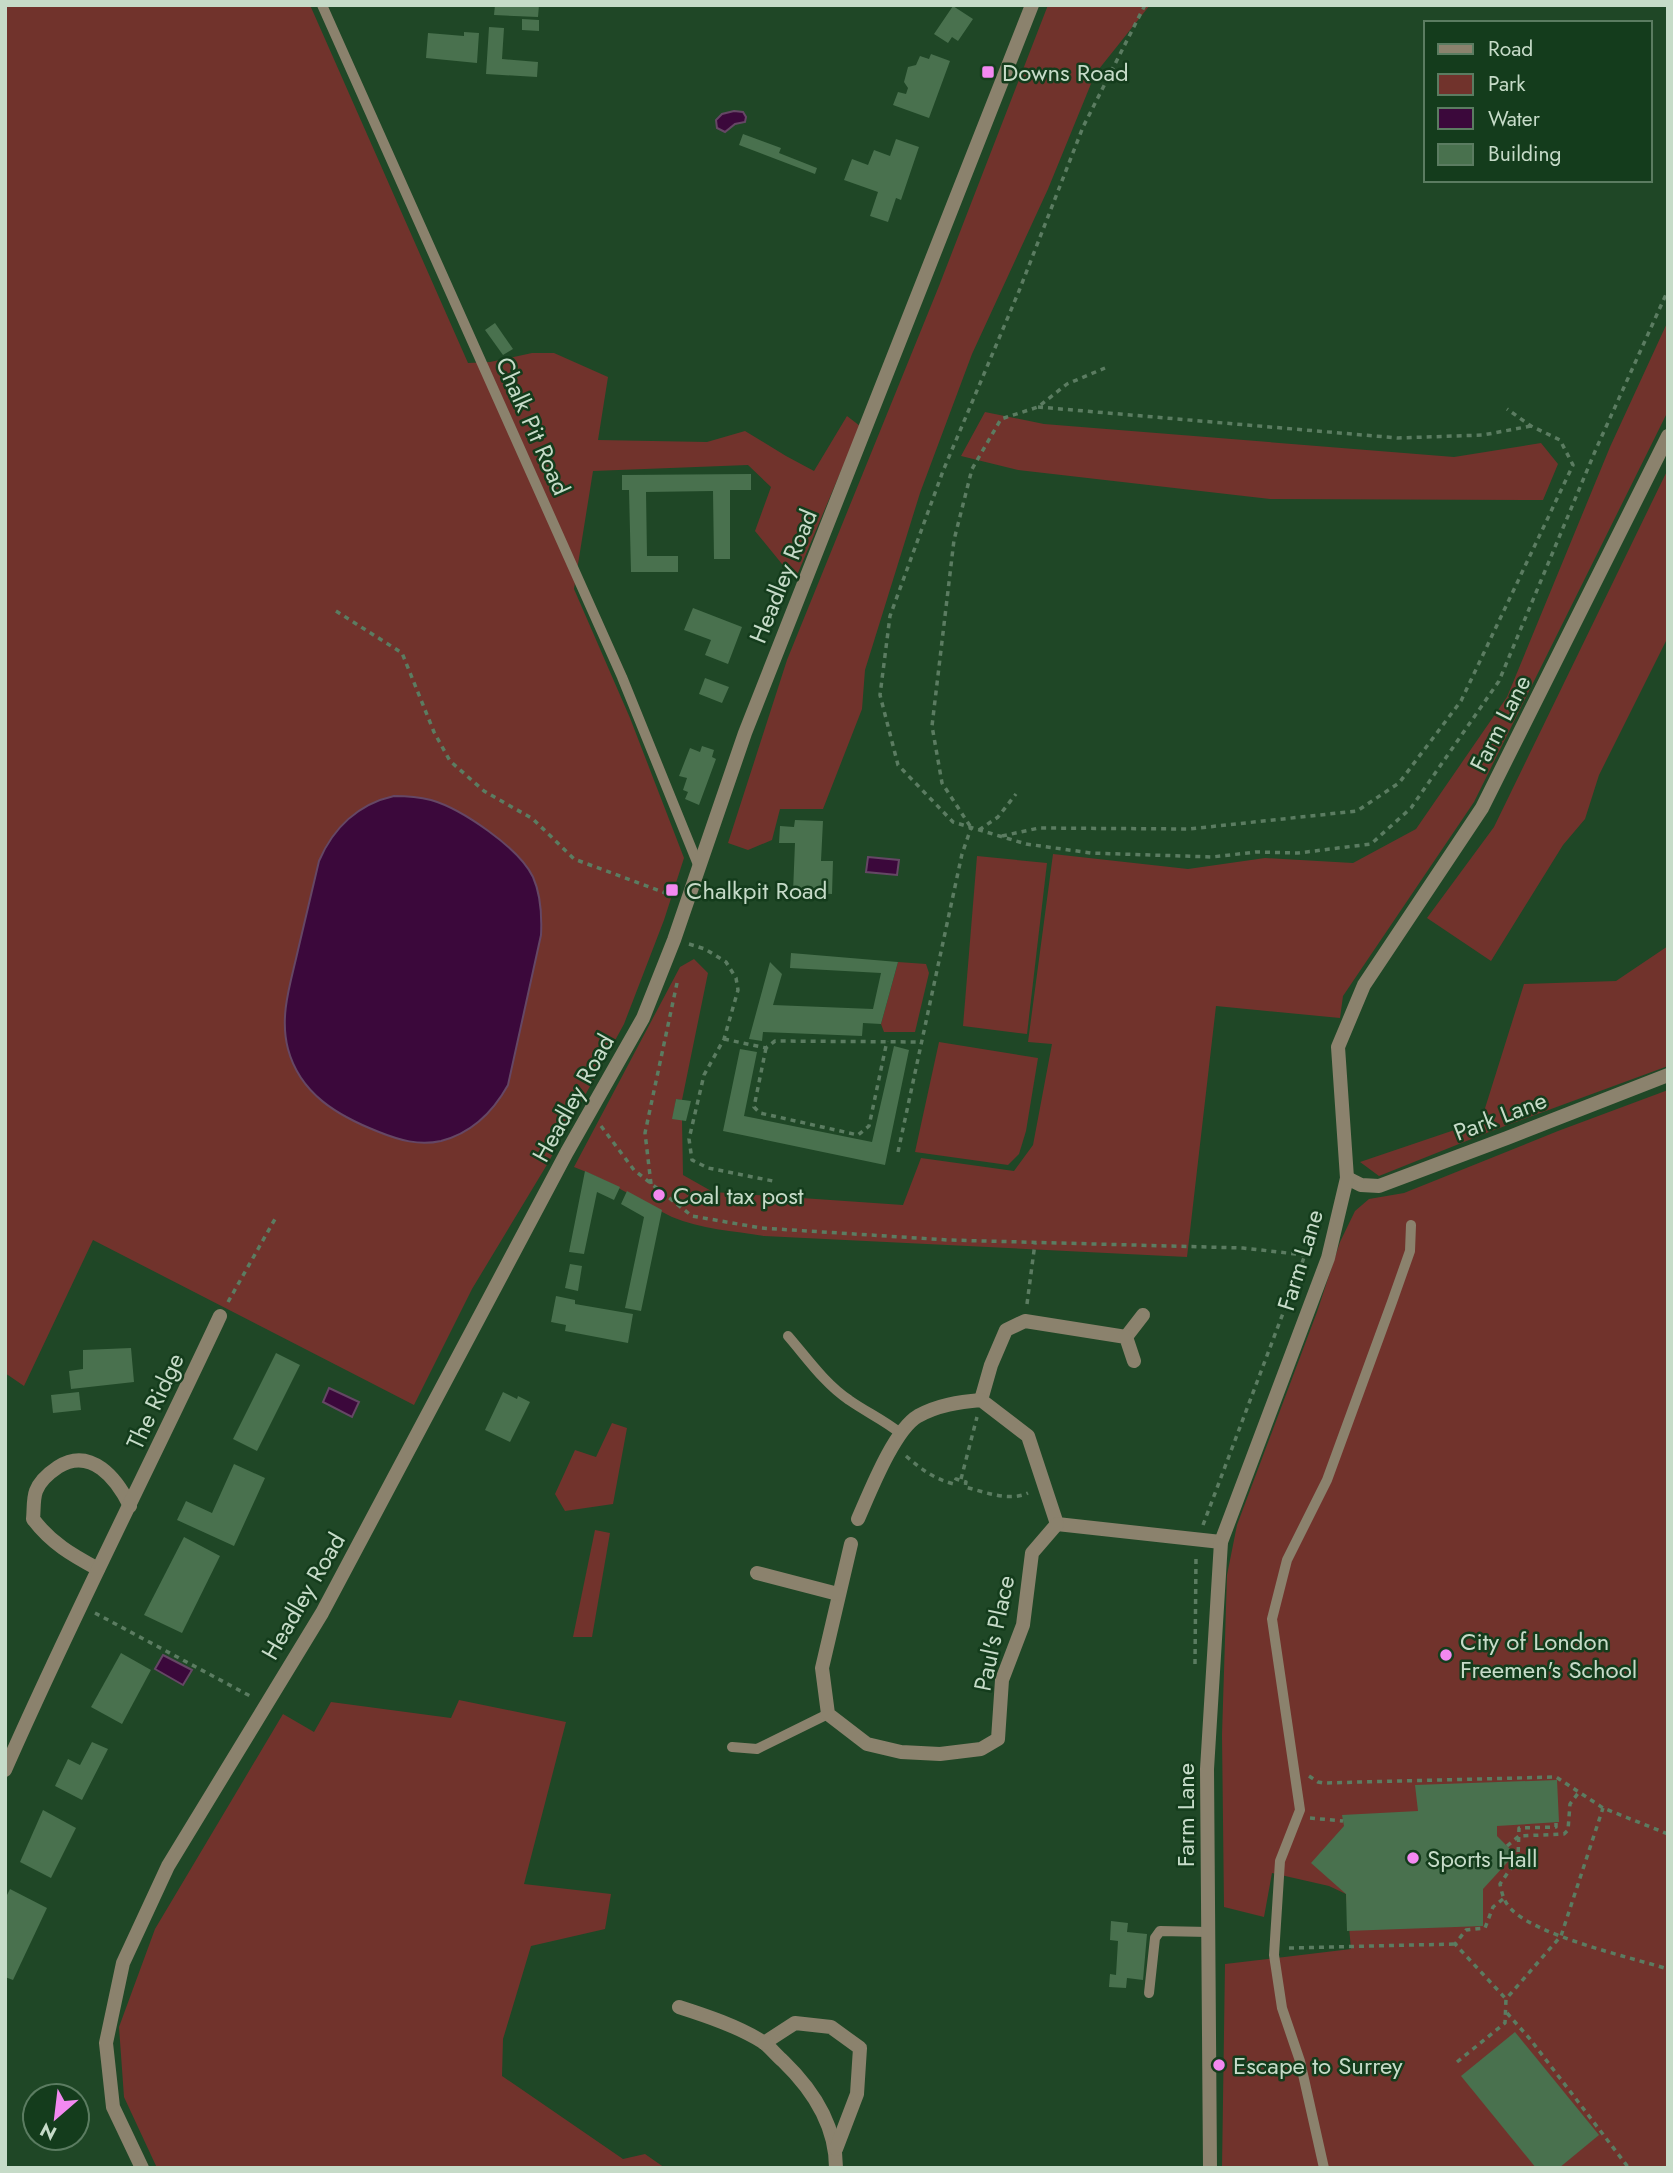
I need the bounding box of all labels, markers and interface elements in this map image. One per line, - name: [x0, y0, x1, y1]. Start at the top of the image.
- legend: [1424, 21, 1652, 182]
- text: Road: [1488, 34, 1533, 64]
- place label: Downs Road: [1002, 55, 1129, 90]
- marker: Downs Road: [980, 64, 996, 80]
- text: Park: [1488, 69, 1526, 99]
- text: Water: [1488, 104, 1541, 134]
- text: Building: [1488, 139, 1561, 169]
- street label: Chalk Pit Road: [487, 351, 579, 501]
- street label: Headley Road: [740, 504, 826, 648]
- street label: Farm Lane: [1461, 669, 1539, 777]
- place label: Chalkpit Road: [686, 873, 827, 908]
- marker: Chalkpit Road: [664, 882, 680, 898]
- street label: Headley Road: [523, 1028, 623, 1168]
- street label: Park Lane: [1448, 1082, 1552, 1150]
- place label: Coal tax post: [673, 1178, 804, 1213]
- marker: Coal tax post: [651, 1187, 667, 1203]
- street label: Farm Lane: [1268, 1205, 1332, 1315]
- street label: The Ridge: [117, 1347, 193, 1455]
- street label: Headley Road: [252, 1526, 354, 1666]
- street label: Paul's Place: [965, 1572, 1023, 1694]
- place label: City of London Freemen's School: [1460, 1624, 1637, 1687]
- marker: City of London Freemen's School: [1438, 1647, 1454, 1663]
- street label: Farm Lane: [1168, 1763, 1203, 1867]
- place label: Sports Hall: [1427, 1841, 1538, 1876]
- marker: Sports Hall: [1405, 1850, 1421, 1866]
- place label: Escape to Surrey: [1233, 2048, 1403, 2083]
- marker: Escape to Surrey: [1211, 2057, 1227, 2073]
- north arrow: [21, 2082, 91, 2152]
- text: N: [35, 2116, 61, 2147]

